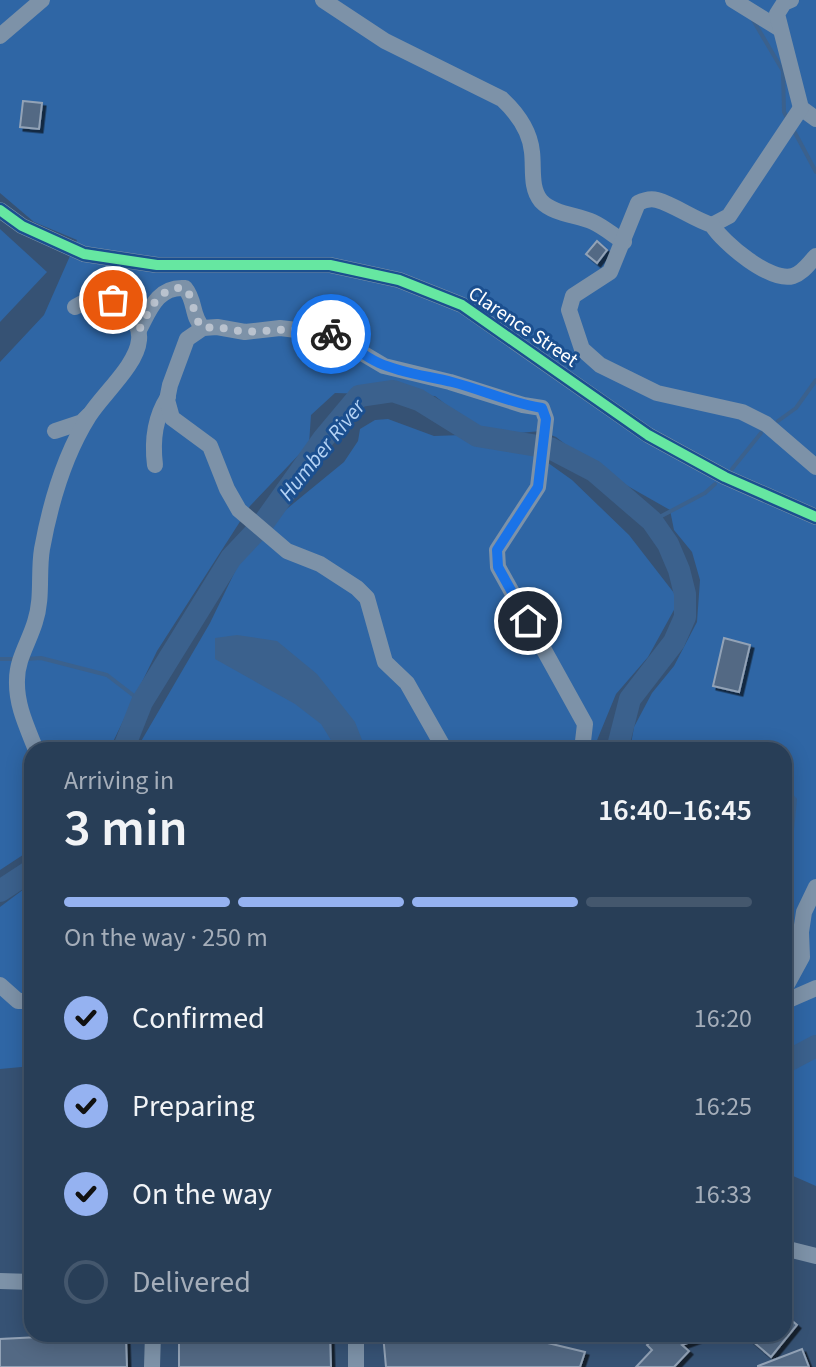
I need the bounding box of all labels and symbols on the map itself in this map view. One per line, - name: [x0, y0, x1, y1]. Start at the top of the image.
- pin: [79, 266, 147, 334]
- street label: Clarence Street: [463, 280, 584, 374]
- courier: [291, 294, 371, 374]
- water label: Humber River: [271, 391, 374, 508]
- pin: [494, 587, 562, 655]

